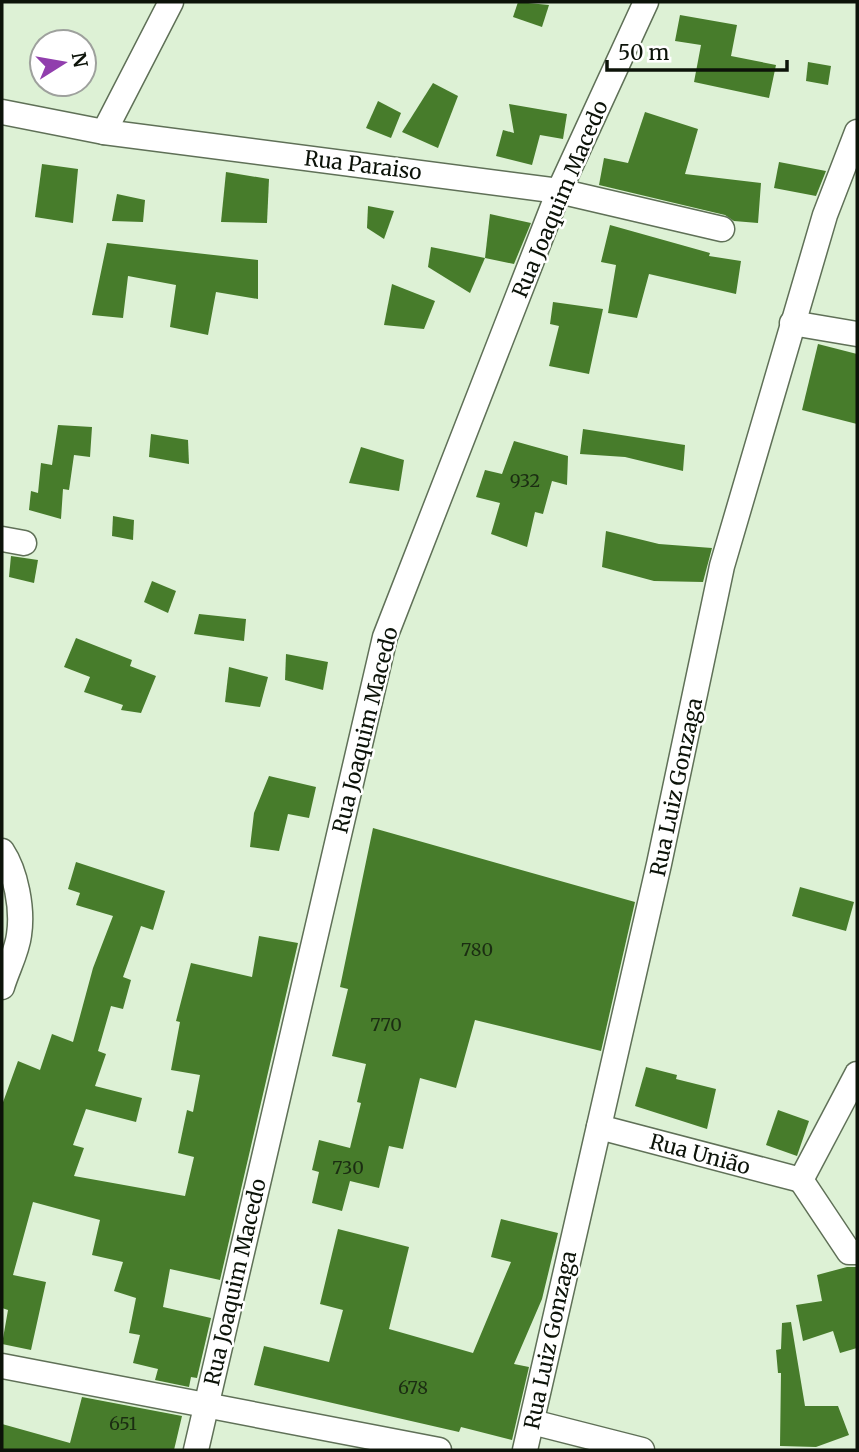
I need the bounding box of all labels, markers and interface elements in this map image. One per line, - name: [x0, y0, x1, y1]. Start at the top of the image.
- north arrow: [28, 28, 98, 98]
- scale bar: [607, 28, 787, 72]
- text: 50 m: [618, 39, 669, 66]
- text: N: [66, 50, 93, 69]
- street label: Rua Joaquim Macedo: [506, 96, 614, 302]
- street label: Rua Paraiso: [303, 144, 423, 186]
- house number: 932: [510, 469, 540, 492]
- street label: Rua Joaquim Macedo: [326, 624, 404, 836]
- street label: Rua Luiz Gonzaga: [644, 695, 708, 879]
- house number: 780: [461, 938, 493, 961]
- house number: 770: [370, 1013, 402, 1036]
- street label: Rua União: [647, 1128, 753, 1180]
- house number: 730: [332, 1156, 364, 1179]
- street label: Rua Joaquim Macedo: [198, 1176, 272, 1388]
- street label: Rua Luiz Gonzaga: [518, 1248, 582, 1432]
- house number: 678: [398, 1376, 428, 1399]
- house number: 651: [109, 1412, 137, 1435]

